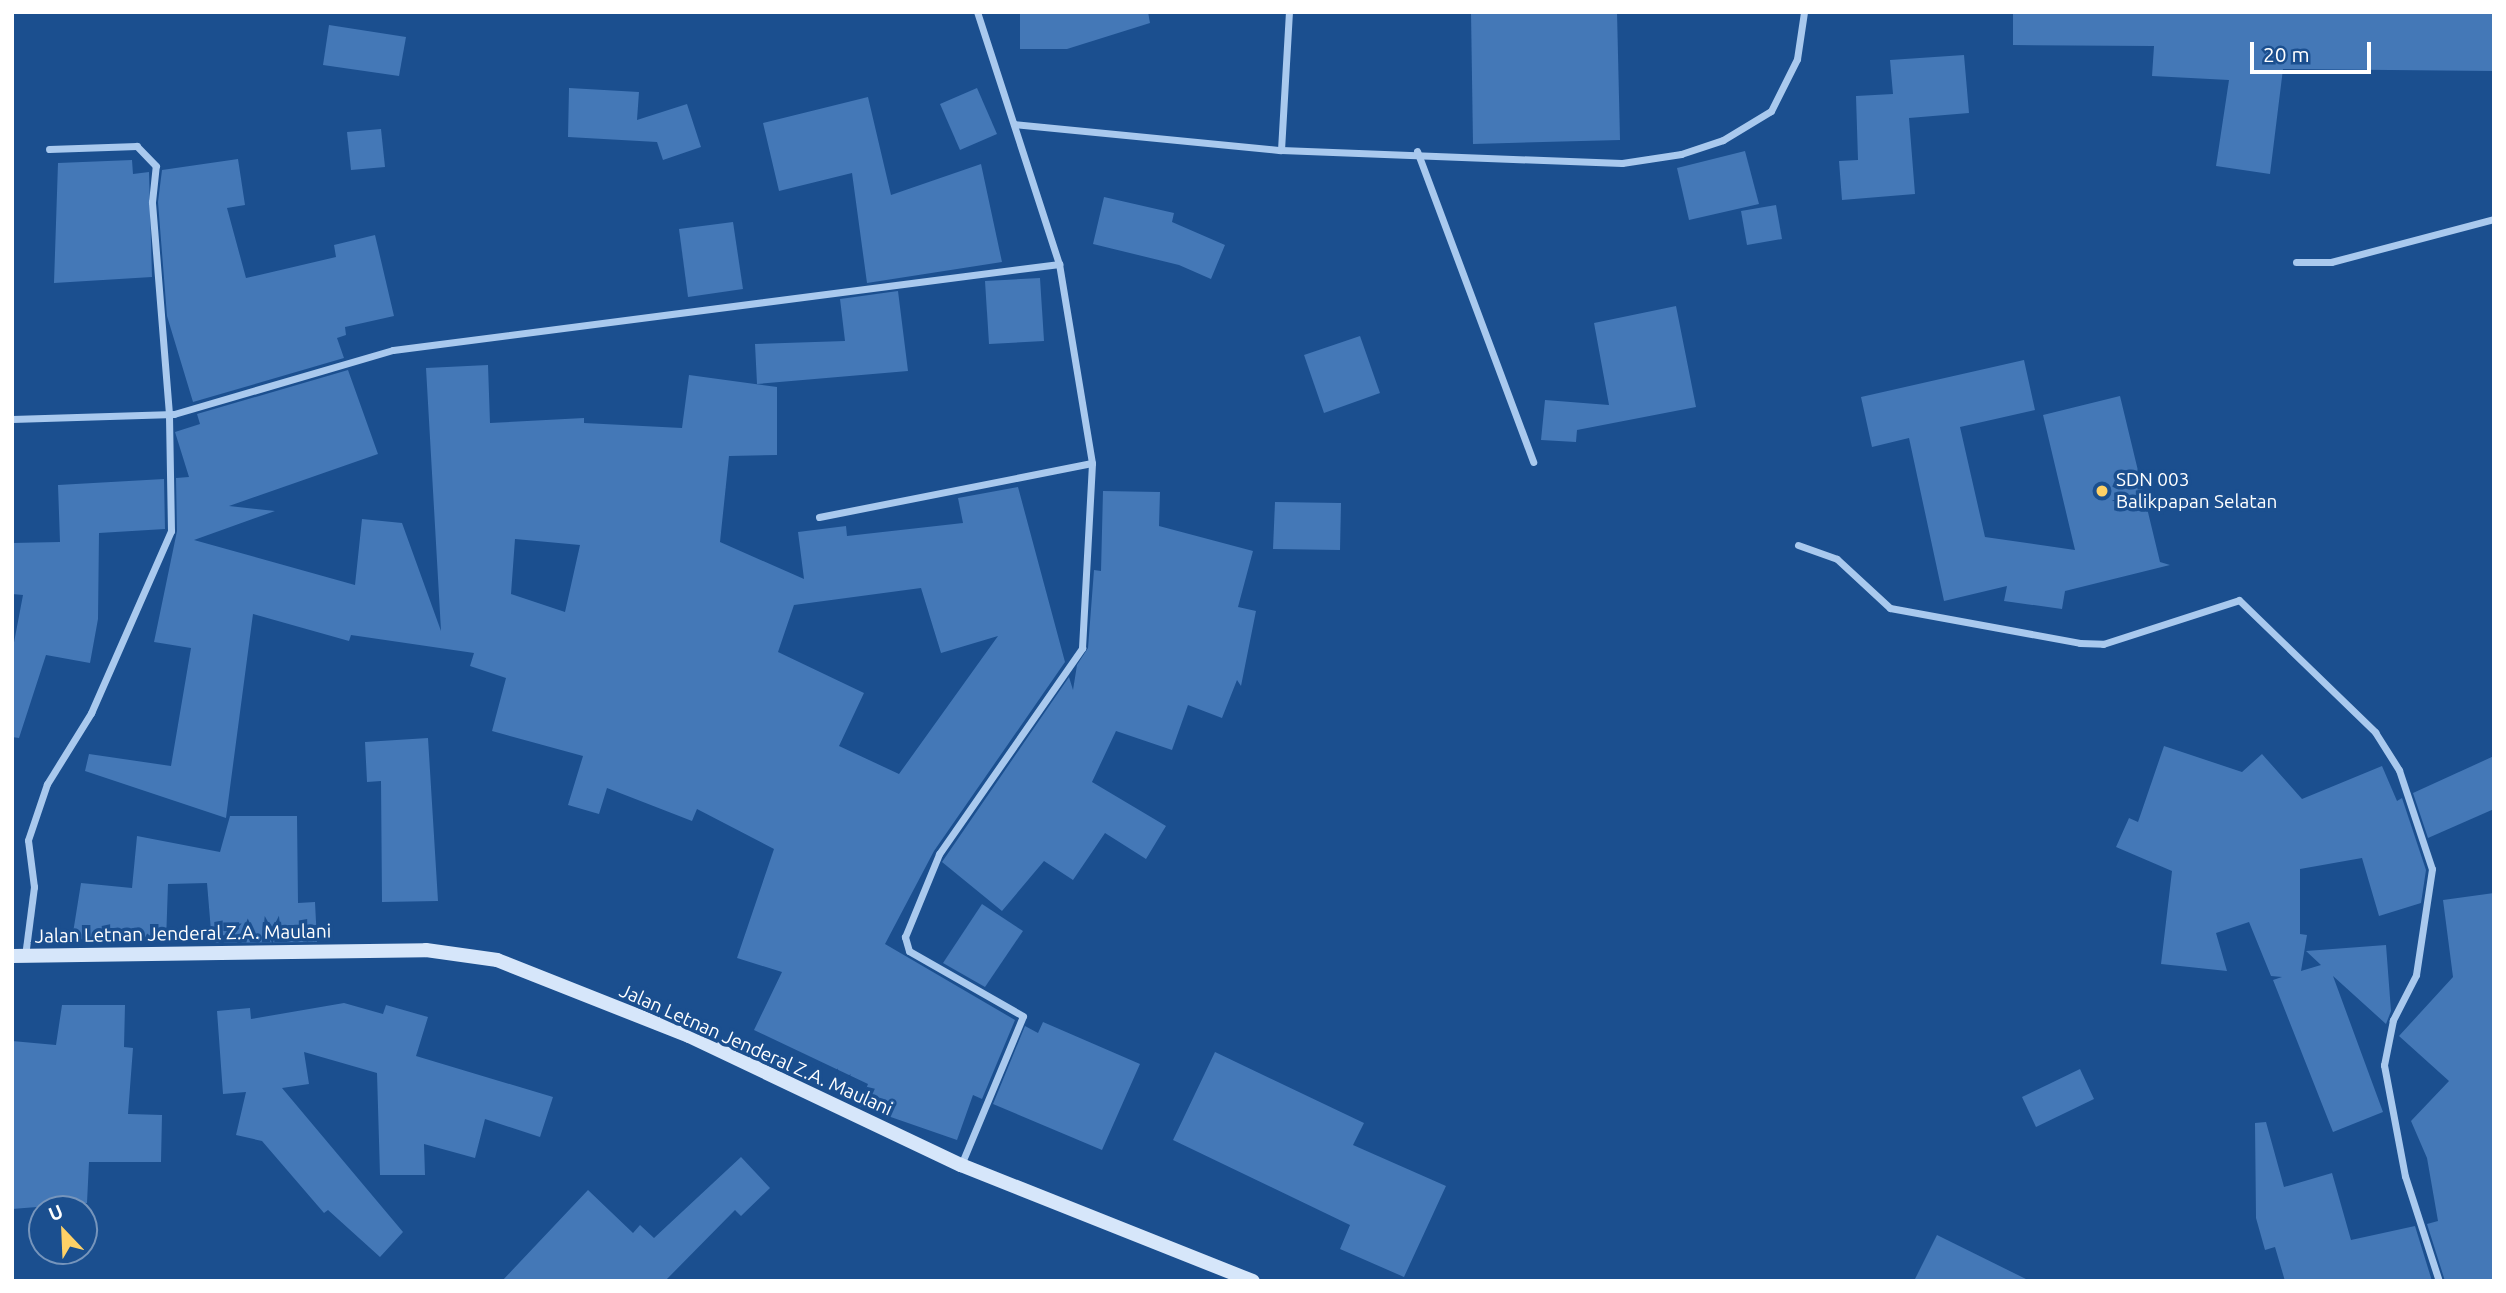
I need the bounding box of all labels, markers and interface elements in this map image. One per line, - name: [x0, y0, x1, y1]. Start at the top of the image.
- scale bar: [2254, 28, 2375, 72]
- text: 20 m: [2263, 42, 2310, 66]
- place label: SDN 003 Balikpapan Selatan: [2116, 469, 2277, 513]
- marker: SDN 003 Balikpapan Selatan: [2094, 483, 2110, 499]
- street label: Jalan Letnan Jenderal Z.A. Maulani: [35, 920, 331, 948]
- street label: Jalan Letnan Jenderal Z.A. Maulani: [616, 979, 896, 1121]
- north arrow: [28, 1195, 98, 1265]
- text: U: [45, 1200, 66, 1225]

